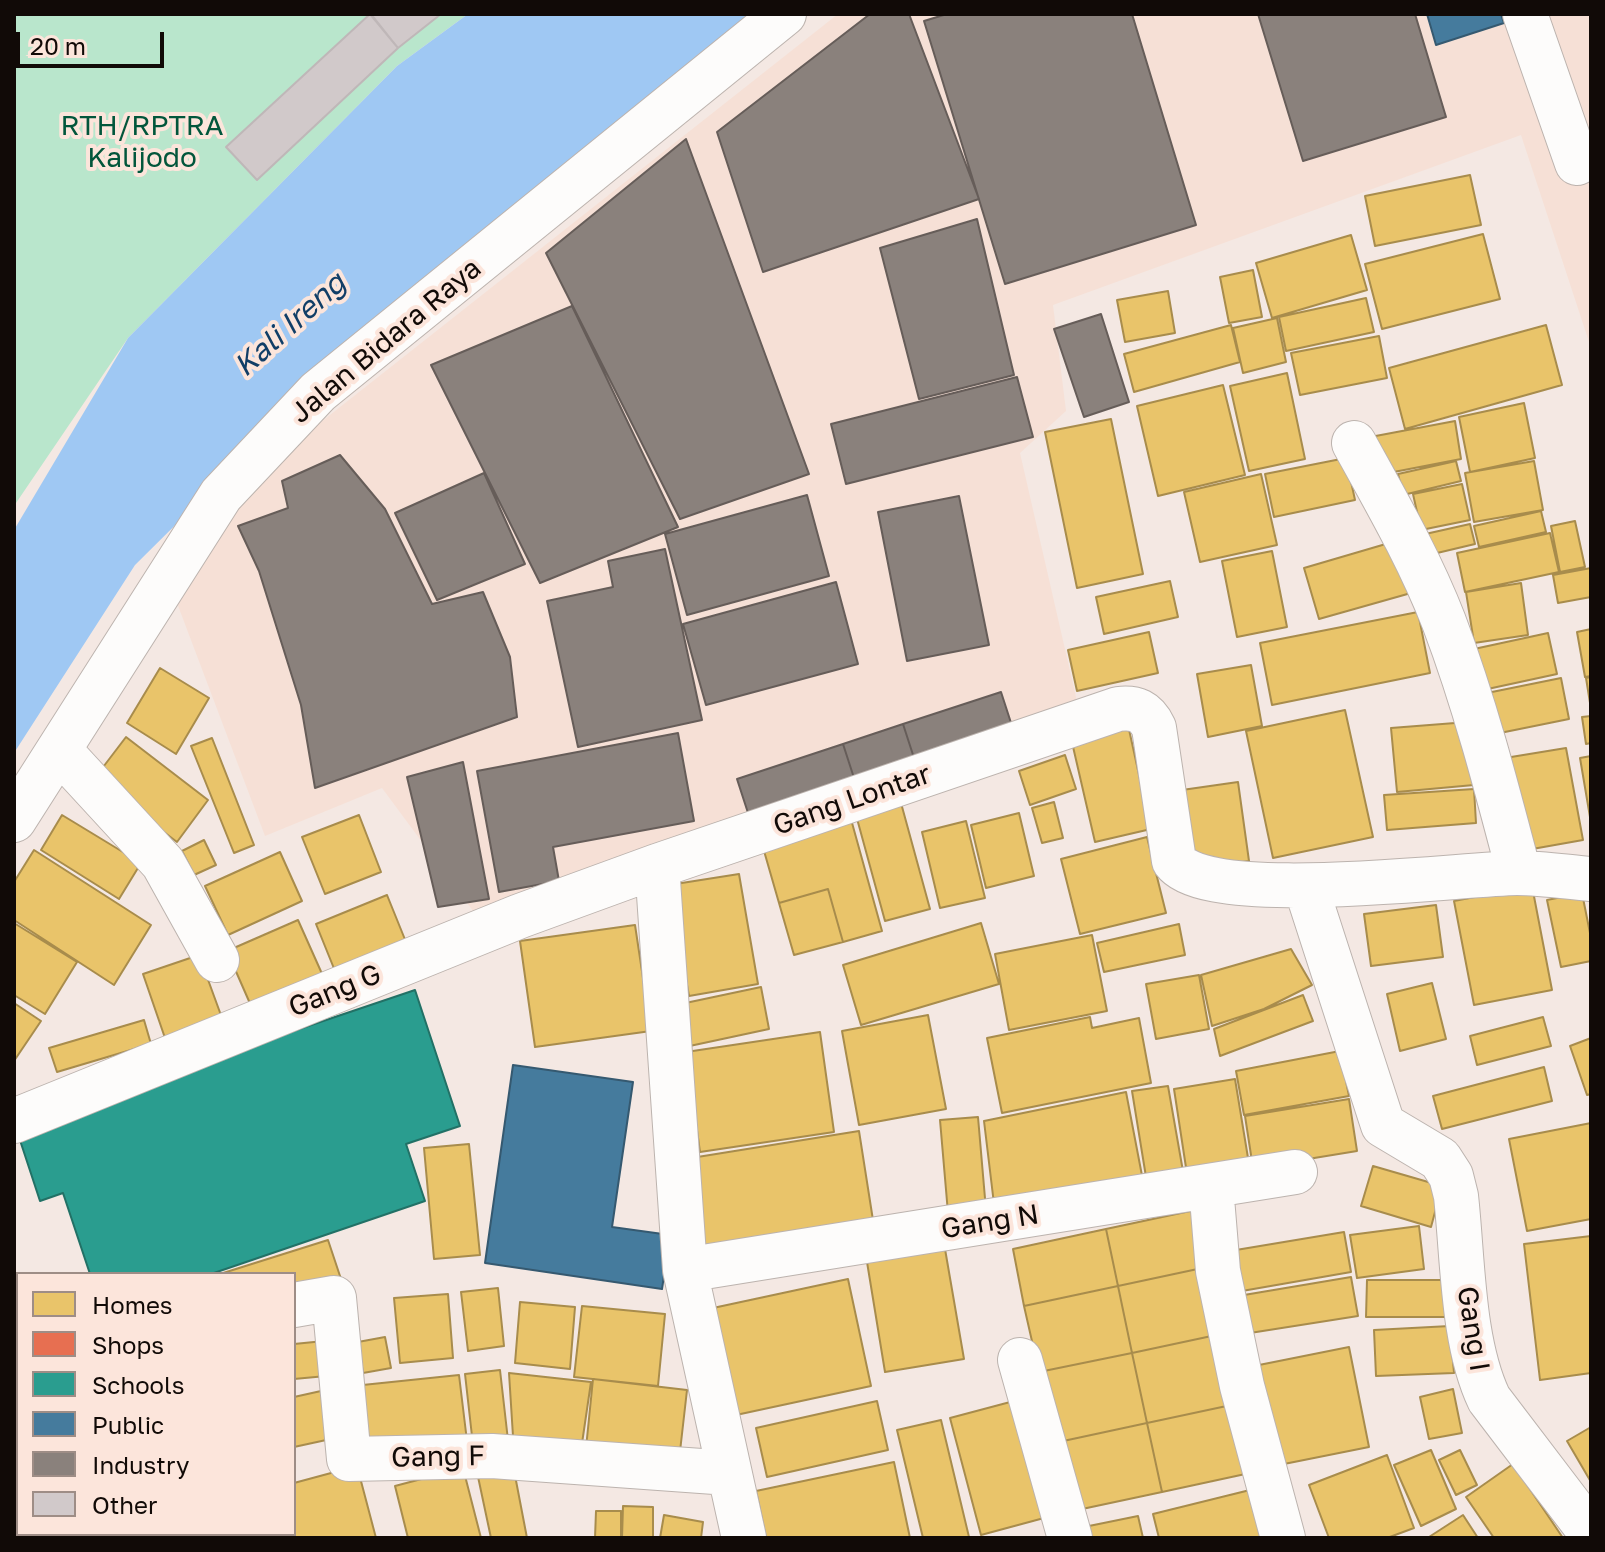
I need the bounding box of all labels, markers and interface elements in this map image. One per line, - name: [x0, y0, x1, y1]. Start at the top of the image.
- scale bar: [20, 16, 168, 66]
- text: 20 m: [30, 31, 86, 60]
- park label: RTH/RPTRA Kalijodo: [60, 109, 224, 175]
- street label: Jalan Bidara Raya: [284, 252, 488, 430]
- water label: Kali Ireng: [227, 266, 353, 384]
- street label: Gang Lontar: [769, 757, 935, 843]
- street label: Gang G: [284, 957, 386, 1025]
- street label: Gang N: [939, 1198, 1041, 1246]
- legend: [16, 1272, 296, 1536]
- street label: Gang I: [1450, 1284, 1496, 1374]
- text: Homes: [92, 1290, 173, 1319]
- text: Shops: [92, 1330, 164, 1359]
- text: Schools: [92, 1370, 184, 1399]
- text: Public: [92, 1410, 164, 1439]
- street label: Gang F: [391, 1439, 485, 1475]
- text: Industry: [92, 1450, 189, 1479]
- text: Other: [92, 1490, 157, 1519]

